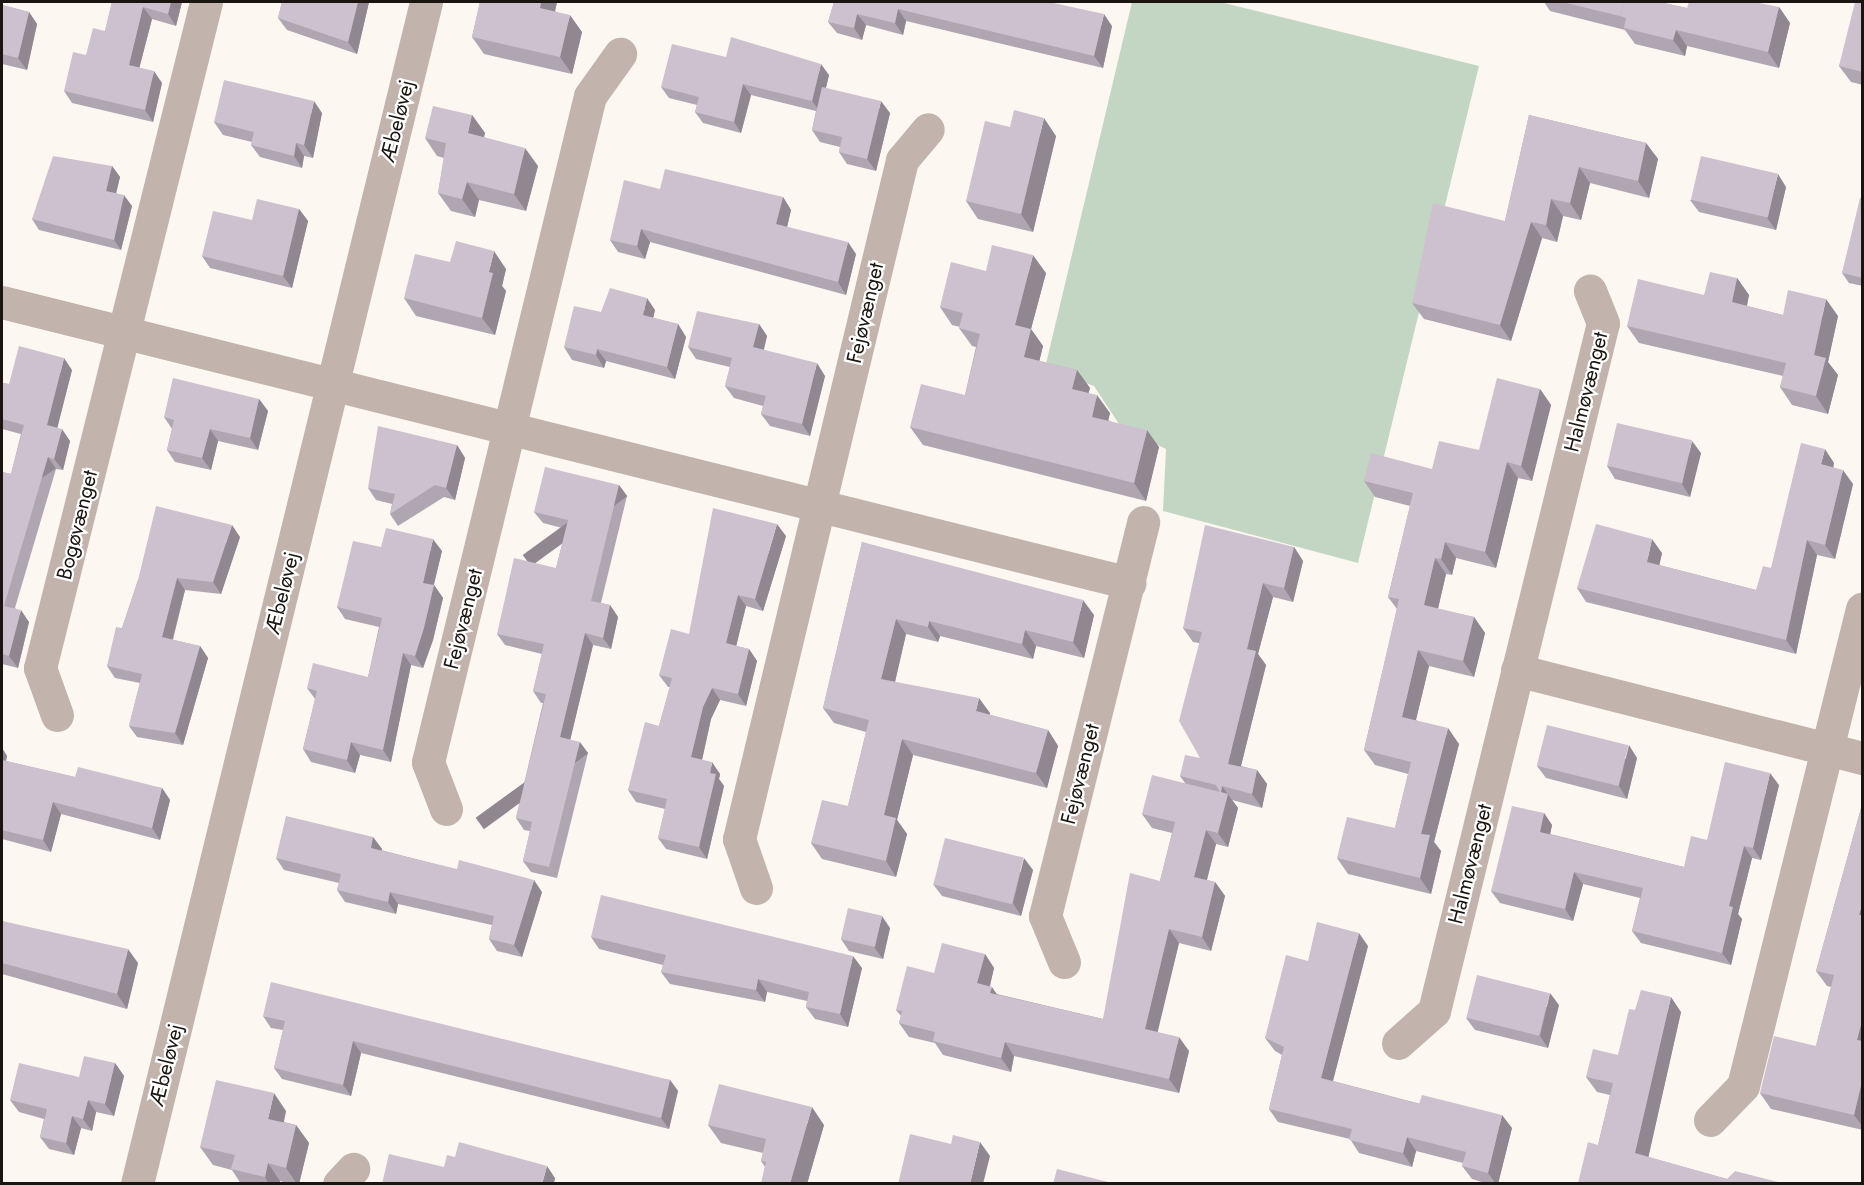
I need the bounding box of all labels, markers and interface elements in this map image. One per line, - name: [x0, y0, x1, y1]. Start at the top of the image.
- street label: Æbeløvej: [375, 77, 419, 165]
- street label: Fejøvænget: [841, 260, 889, 366]
- street label: Halmøvænget: [1559, 329, 1613, 455]
- street label: Bogøvænget: [51, 468, 103, 582]
- street label: Æbeløvej: [260, 549, 304, 637]
- street label: Fejøvænget: [438, 566, 488, 672]
- street label: Fejøvænget: [1055, 721, 1105, 827]
- street label: Halmøvænget: [1443, 801, 1497, 927]
- street label: Æbeløvej: [144, 1021, 188, 1109]

